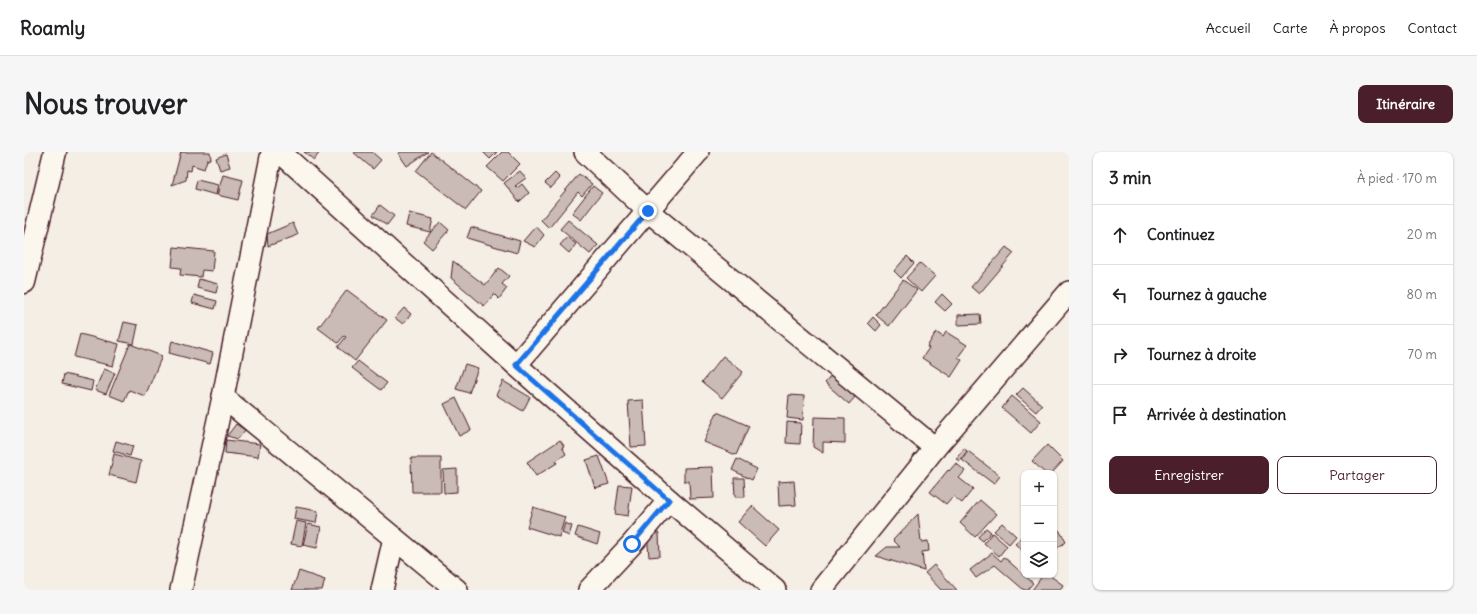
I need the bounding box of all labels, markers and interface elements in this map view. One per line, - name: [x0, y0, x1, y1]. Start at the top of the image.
- text: Roamly: [20, 16, 85, 40]
- text: Accueil: [1206, 19, 1251, 37]
- text: Carte: [1273, 19, 1308, 37]
- text: À propos: [1330, 19, 1386, 37]
- text: Contact: [1408, 19, 1457, 37]
- button: Itinéraire: [1358, 85, 1453, 123]
- text: Nous trouver: [24, 86, 187, 122]
- text: 3 min: [1109, 167, 1151, 189]
- text: À pied · 170 m: [1357, 170, 1437, 187]
- route end: [639, 202, 657, 220]
- icon: ahead: [1109, 224, 1131, 246]
- text: Continuez: [1147, 225, 1215, 244]
- text: 20 m: [1407, 226, 1437, 243]
- icon: left: [1109, 284, 1131, 306]
- text: Tournez à gauche: [1147, 285, 1267, 304]
- text: 80 m: [1406, 286, 1437, 303]
- icon: right: [1109, 344, 1131, 366]
- text: Tournez à droite: [1147, 345, 1256, 364]
- text: 70 m: [1408, 346, 1437, 363]
- icon: arrive: [1109, 404, 1131, 426]
- text: Arrivée à destination: [1147, 405, 1286, 424]
- button: Enregistrer: [1109, 456, 1269, 494]
- button: Partager: [1277, 456, 1437, 494]
- map controls: [1021, 470, 1057, 578]
- button: +: [1021, 470, 1057, 506]
- button: −: [1021, 506, 1057, 542]
- route start: [623, 535, 641, 553]
- button: layers: [1021, 542, 1057, 578]

